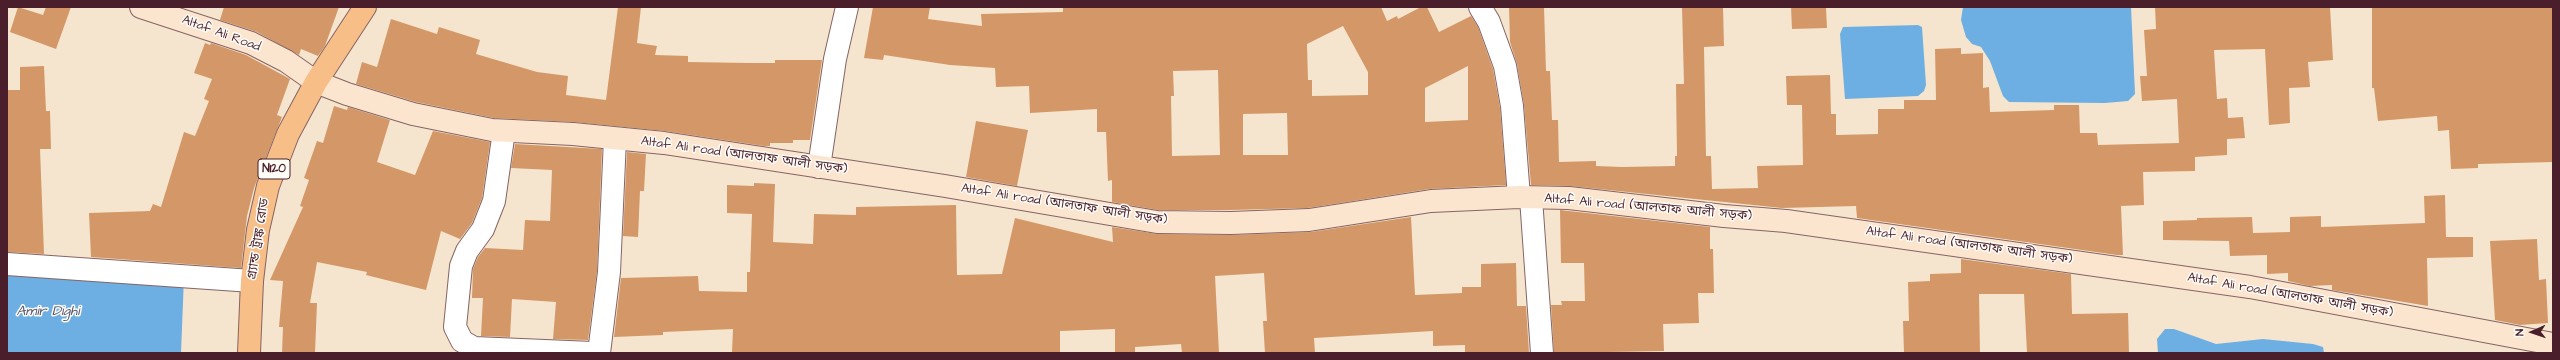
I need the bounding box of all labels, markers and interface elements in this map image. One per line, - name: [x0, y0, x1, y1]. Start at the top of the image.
- street label: Altaf Ali Road: [180, 13, 262, 55]
- street label: Altaf Ali road (আলতাফ আলী সড়ক): [640, 134, 848, 178]
- road number: N120: [258, 159, 290, 179]
- street label: Altaf Ali road (আলতাফ আলী সড়ক): [960, 181, 1168, 229]
- street label: Altaf Ali road (আলতাফ আলী সড়ক): [1543, 191, 1753, 225]
- street label: গ্র্যান্ড ট্রাঙ্ক রোড: [245, 198, 273, 280]
- street label: Altaf Ali road (আলতাফ আলী সড়ক): [1865, 224, 2073, 268]
- street label: Altaf Ali road (আলতাফ আলী সড়ক): [2186, 270, 2394, 322]
- water label: Amir Dighi: [17, 304, 79, 320]
- north arrow: [2512, 312, 2552, 352]
- text: N: [2512, 329, 2527, 336]

